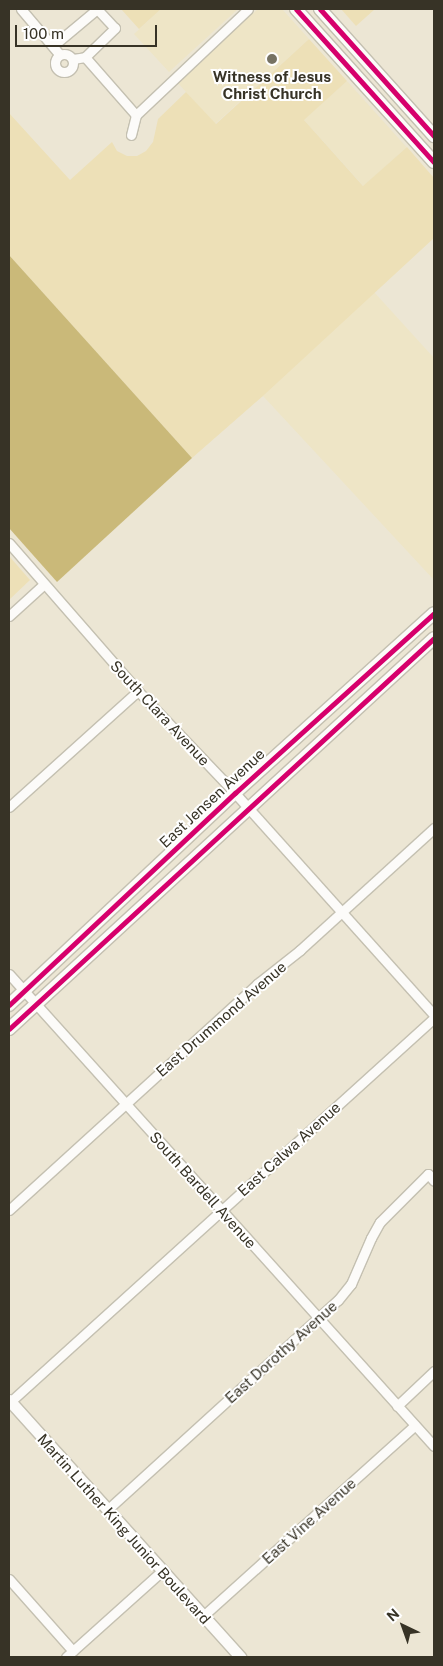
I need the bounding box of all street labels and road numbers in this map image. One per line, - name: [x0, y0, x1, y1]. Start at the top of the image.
- street label: South Clara Avenue: [107, 657, 213, 769]
- street label: East Jensen Avenue: [156, 745, 268, 851]
- street label: East Drummond Avenue: [152, 958, 290, 1080]
- street label: East Calwa Avenue: [234, 1098, 344, 1200]
- street label: South Bardell Avenue: [146, 1128, 260, 1252]
- street label: East Dorothy Avenue: [221, 1297, 341, 1407]
- street label: Martin Luther King Junior Boulevard: [34, 1430, 214, 1628]
- street label: East Vine Avenue: [258, 1474, 360, 1568]

